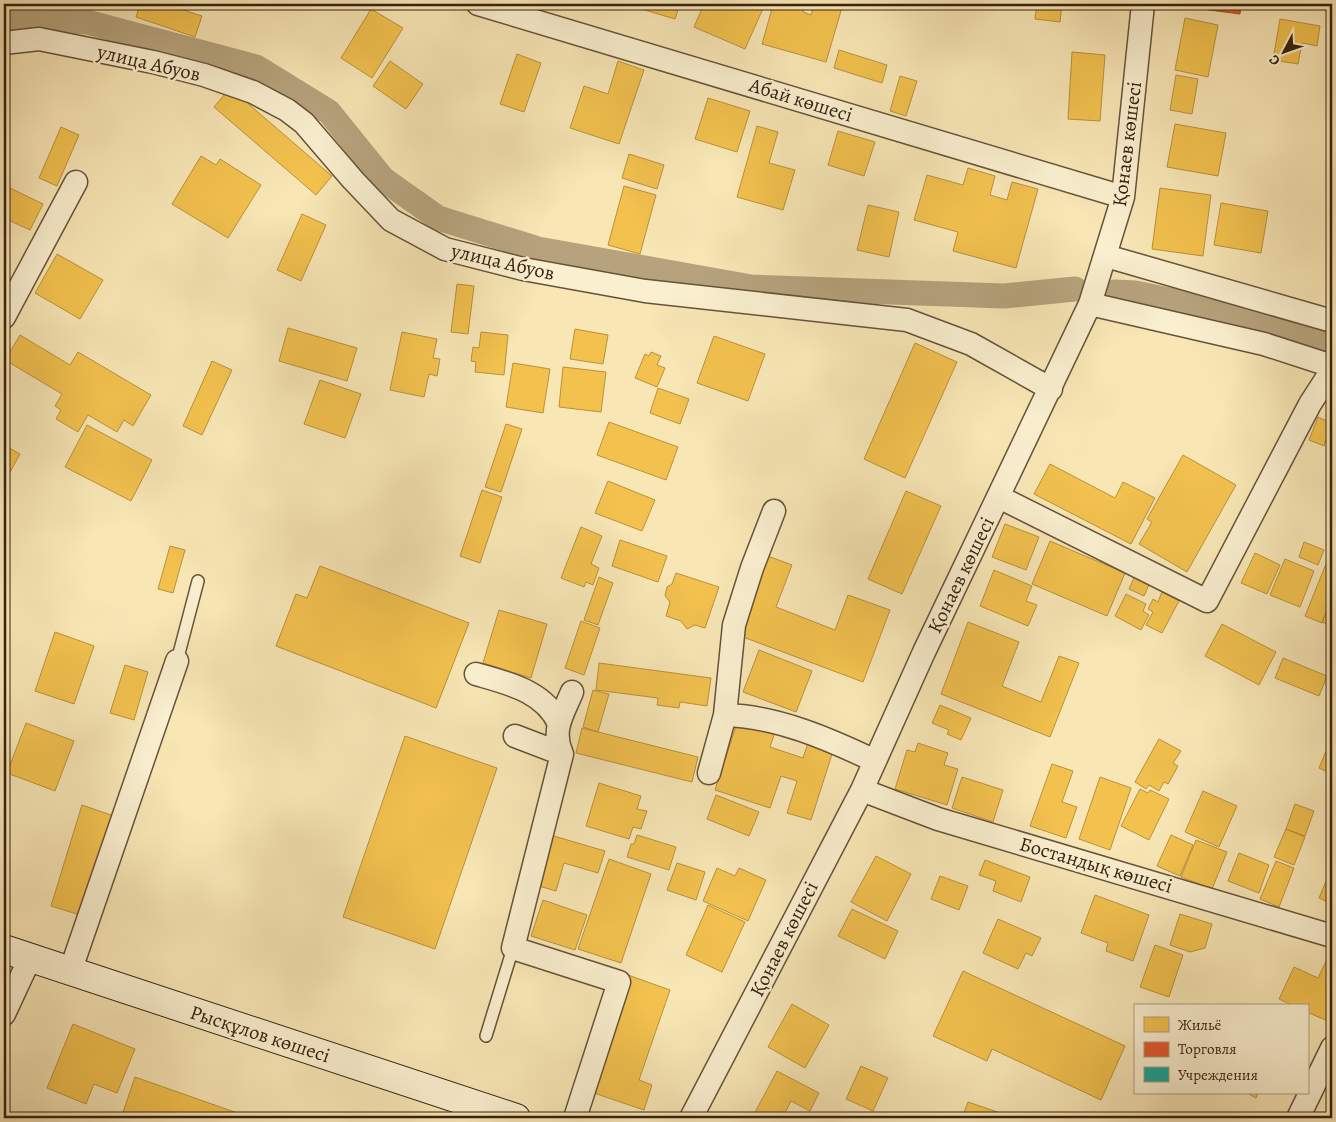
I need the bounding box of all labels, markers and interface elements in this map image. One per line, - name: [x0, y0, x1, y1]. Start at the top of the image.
- north arrow: [1258, 28, 1308, 78]
- street label: улица Абуов: [94, 38, 203, 88]
- text: С: [1264, 50, 1285, 70]
- street label: Абай көшесі: [745, 71, 856, 129]
- street label: Қонаев көшесі: [1106, 80, 1148, 208]
- street label: улица Абуов: [448, 237, 557, 287]
- street label: Қонаев көшесі: [921, 512, 1001, 638]
- street label: Бостандық көшесі: [1016, 830, 1176, 900]
- street label: Қонаев көшесі: [743, 877, 825, 1001]
- street label: Рысқұлов көшесі: [186, 999, 334, 1069]
- legend: [1134, 1004, 1308, 1094]
- text: Жильё: [1178, 1015, 1221, 1035]
- text: Торговля: [1178, 1039, 1236, 1059]
- text: Учреждения: [1178, 1065, 1258, 1085]

